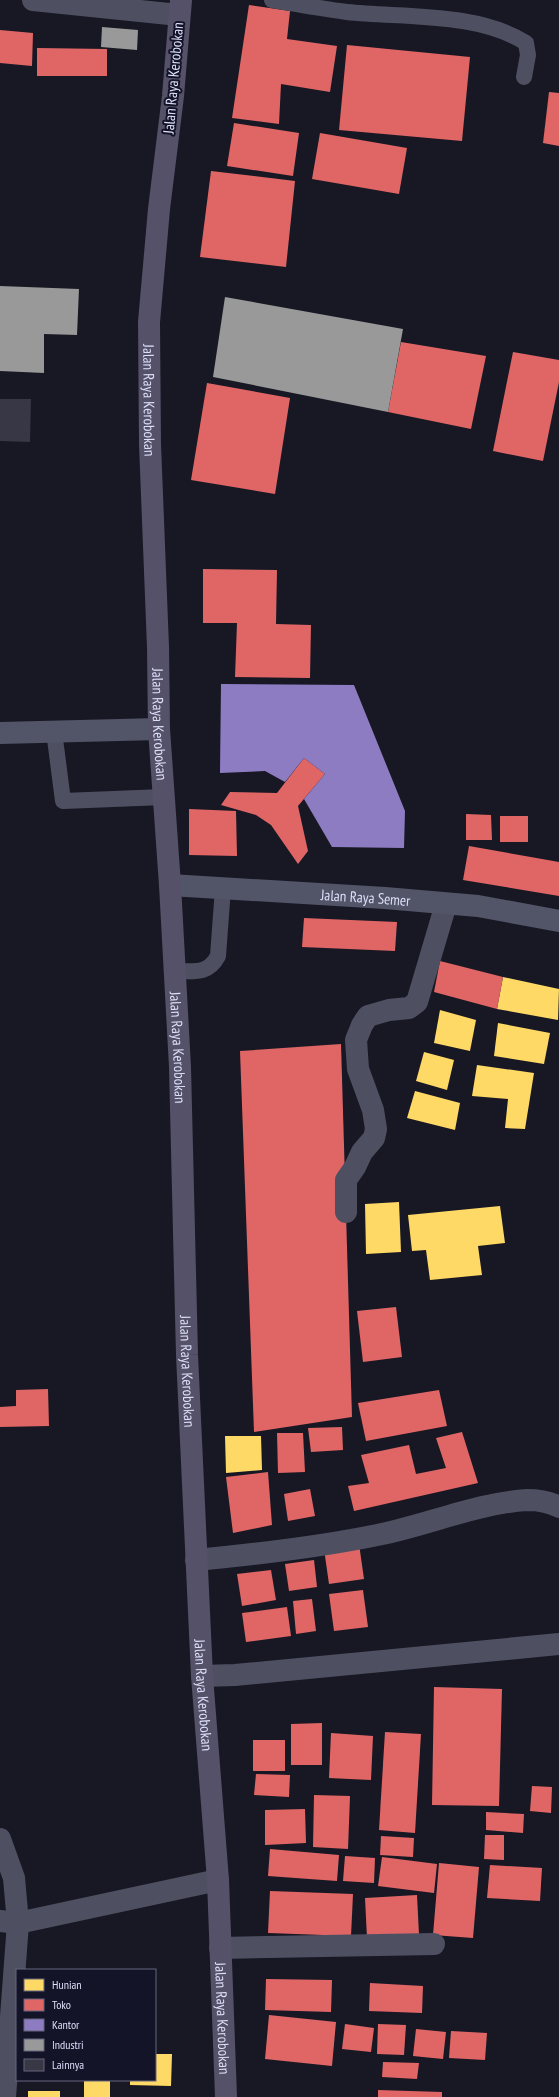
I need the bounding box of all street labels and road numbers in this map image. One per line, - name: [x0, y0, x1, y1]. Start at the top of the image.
- street label: Jalan Raya Kerobokan: [159, 21, 187, 136]
- street label: Jalan Raya Kerobokan: [140, 343, 160, 457]
- street label: Jalan Raya Kerobokan: [149, 667, 172, 781]
- street label: Jalan Raya Semer: [319, 885, 412, 910]
- street label: Jalan Raya Kerobokan: [166, 990, 190, 1104]
- street label: Jalan Raya Kerobokan: [177, 1314, 200, 1428]
- street label: Jalan Raya Kerobokan: [191, 1638, 217, 1752]
- street label: Jalan Raya Kerobokan: [212, 1961, 235, 2075]

